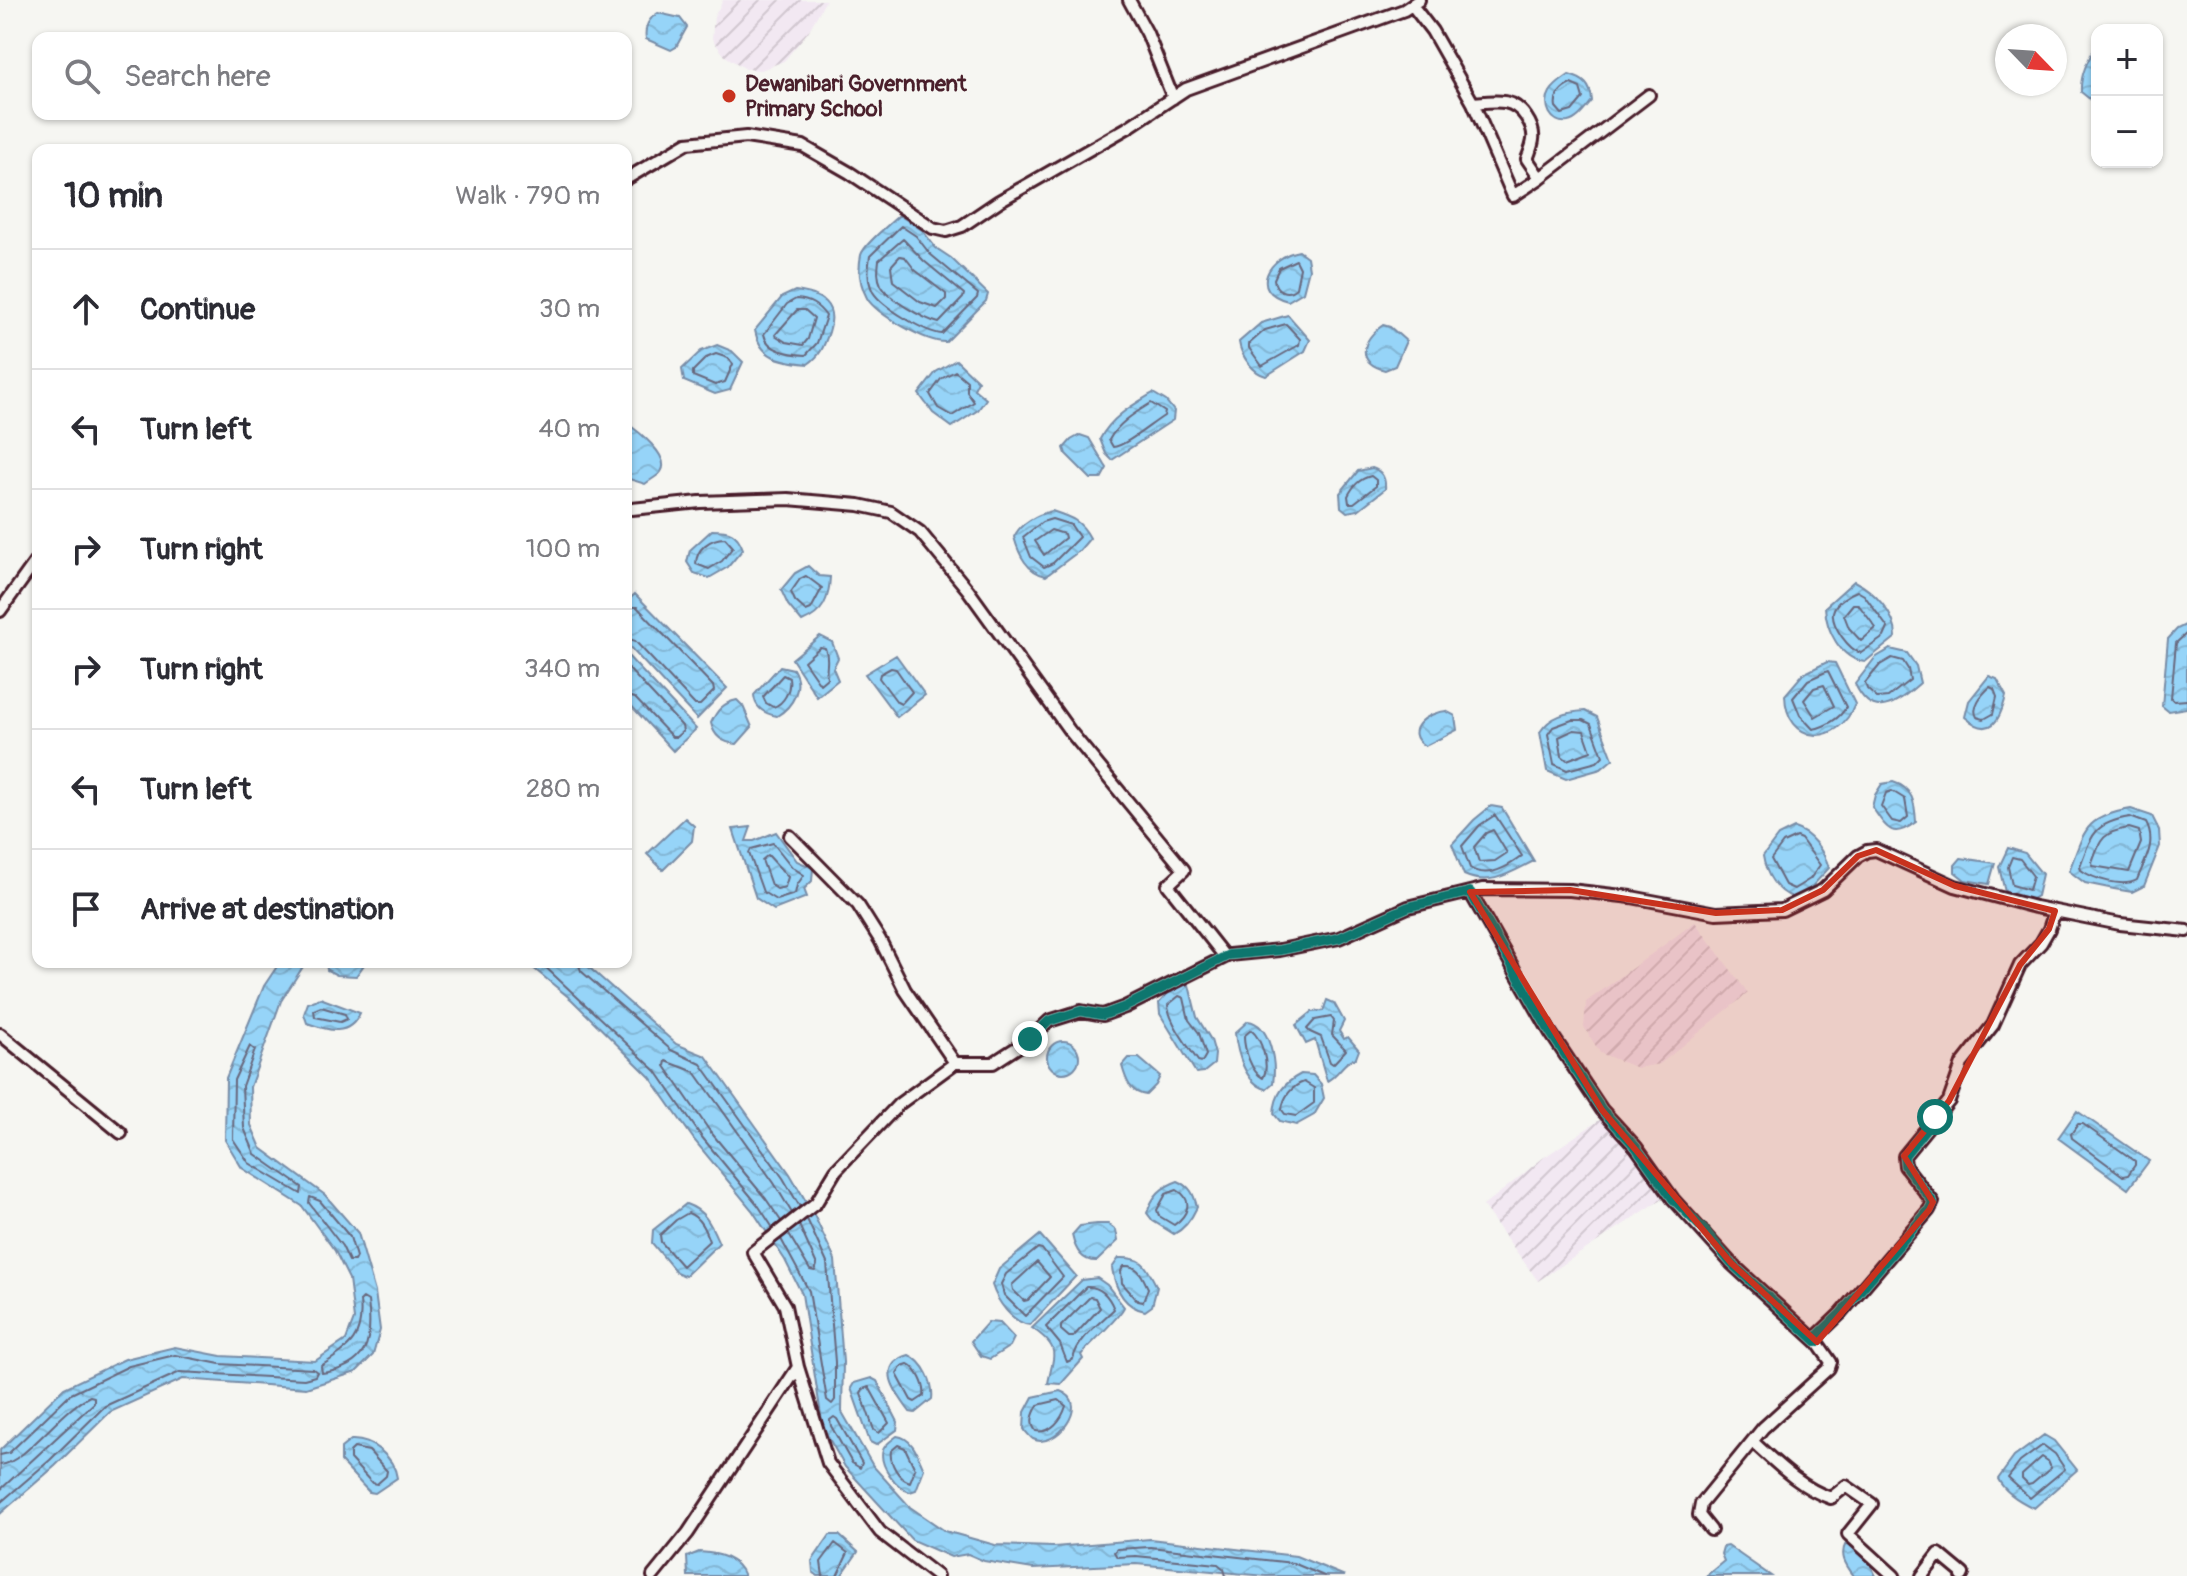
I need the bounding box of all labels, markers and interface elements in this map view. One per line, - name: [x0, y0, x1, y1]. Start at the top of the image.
- north arrow: [1995, 24, 2067, 96]
- map controls: [2091, 24, 2163, 168]
- button: +: [2091, 24, 2163, 96]
- search box: [32, 32, 632, 120]
- icon: search: [60, 54, 104, 98]
- text: Search here: [124, 58, 271, 95]
- place label: Dewanibari Government Primary School: [745, 70, 968, 123]
- marker: Dewanibari Government Primary School: [720, 87, 738, 105]
- button: −: [2091, 96, 2163, 168]
- text: 10 min: [64, 175, 163, 218]
- text: Walk · 790 m: [455, 180, 600, 212]
- icon: ahead: [64, 287, 108, 331]
- text: Continue: [140, 291, 255, 328]
- text: 30 m: [539, 293, 600, 325]
- icon: left: [64, 407, 108, 451]
- text: Turn left: [140, 411, 251, 448]
- text: 40 m: [538, 413, 600, 445]
- icon: right: [64, 527, 108, 571]
- text: Turn right: [140, 531, 263, 568]
- text: 100 m: [526, 533, 600, 565]
- icon: right: [64, 647, 108, 691]
- text: Turn right: [140, 651, 263, 688]
- text: 340 m: [524, 653, 600, 685]
- icon: left: [64, 767, 108, 811]
- text: Turn left: [140, 771, 251, 808]
- text: 280 m: [526, 773, 600, 805]
- icon: arrive: [64, 887, 108, 931]
- text: Arrive at destination: [140, 891, 394, 928]
- route end: [1012, 1021, 1048, 1057]
- route start: [1917, 1099, 1953, 1135]

